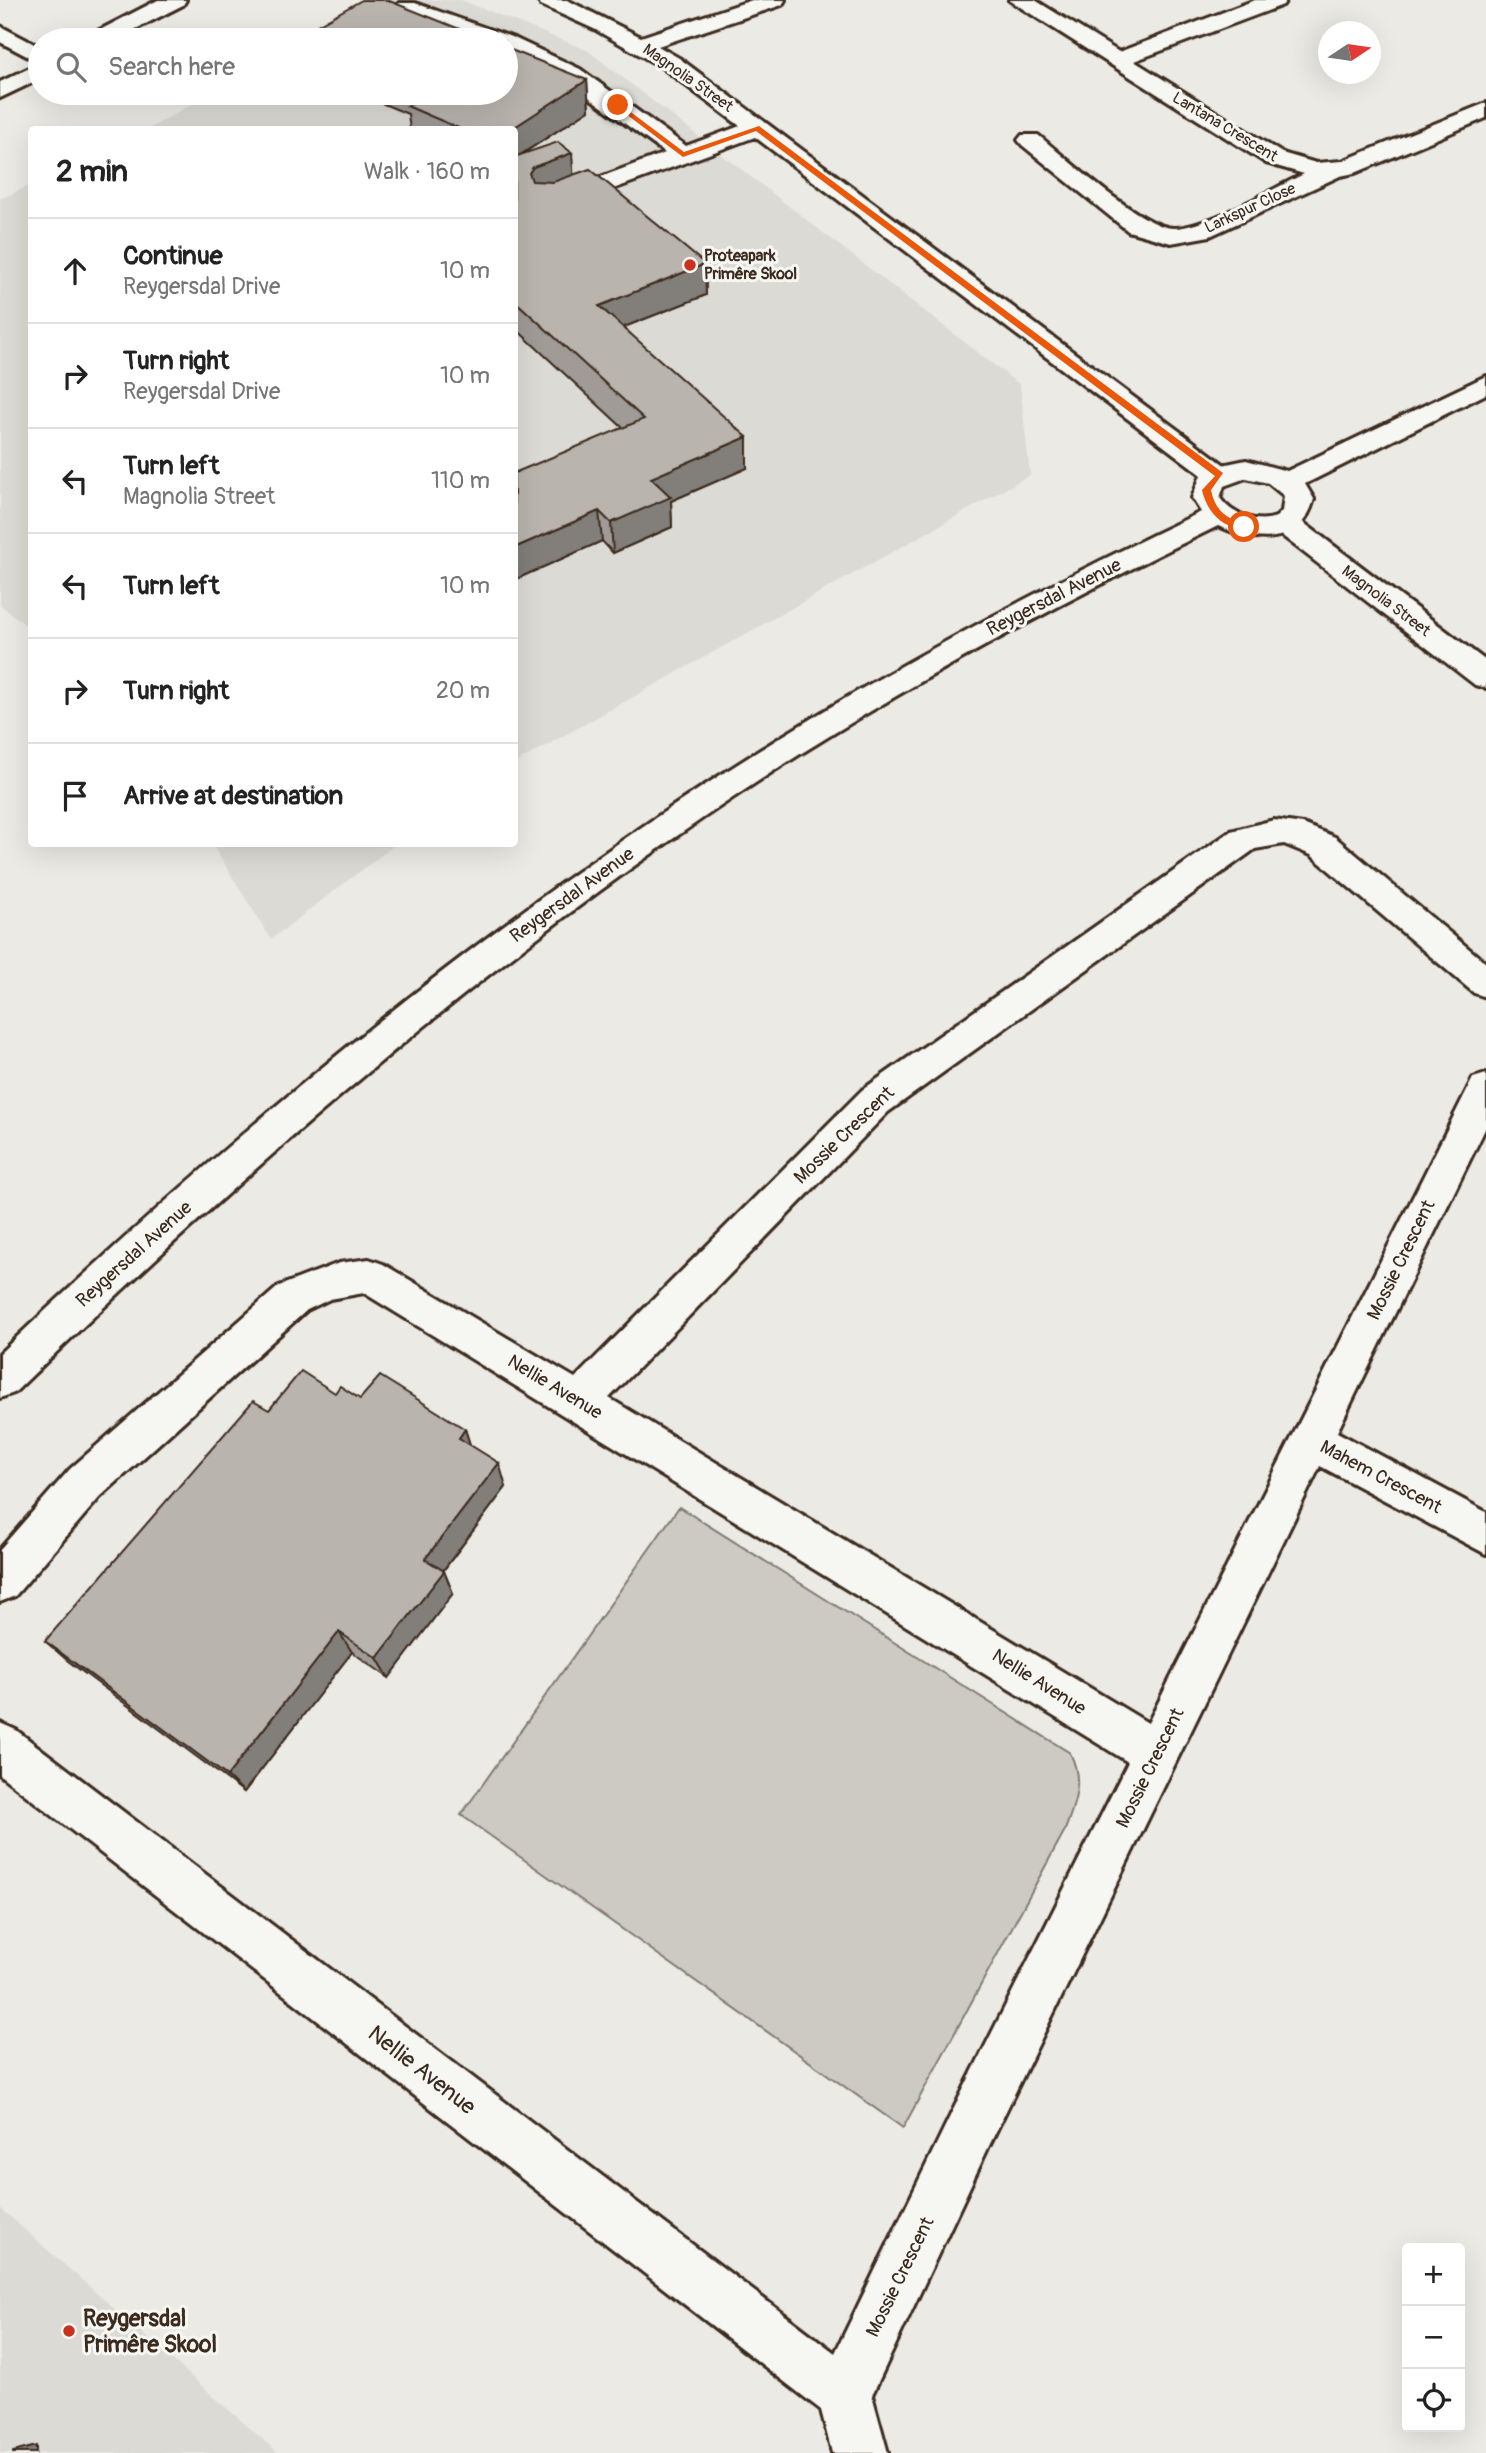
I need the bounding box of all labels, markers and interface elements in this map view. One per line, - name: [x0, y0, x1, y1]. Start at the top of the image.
- north arrow: [1318, 21, 1381, 84]
- search box: [28, 28, 518, 105]
- street label: Magnolia Street: [639, 39, 738, 117]
- icon: search: [52, 48, 90, 86]
- text: Search here: [108, 51, 235, 83]
- street label: Lantana Crescent: [1169, 88, 1282, 167]
- route end: [602, 89, 633, 120]
- text: 2 min: [56, 153, 128, 190]
- text: Walk · 160 m: [364, 157, 490, 186]
- street label: Larkspur Close: [1201, 178, 1299, 238]
- text: Continue: [123, 240, 223, 272]
- place label: Proteapark Primêre Skool: [704, 246, 797, 284]
- icon: ahead: [56, 252, 94, 290]
- text: 10 m: [440, 256, 490, 285]
- marker: Proteapark Primêre Skool: [682, 257, 698, 273]
- text: Reygersdal Drive: [123, 272, 280, 301]
- text: Turn right: [123, 345, 229, 377]
- icon: right: [56, 357, 94, 395]
- text: 10 m: [440, 361, 490, 390]
- text: Reygersdal Drive: [123, 377, 280, 406]
- text: Turn left: [123, 450, 219, 482]
- icon: left: [56, 462, 94, 500]
- text: 110 m: [431, 466, 490, 495]
- text: Magnolia Street: [123, 482, 275, 511]
- route start: [1228, 511, 1259, 542]
- street label: Reygersdal Avenue: [983, 552, 1126, 641]
- street label: Magnolia Street: [1338, 561, 1435, 641]
- icon: left: [56, 567, 94, 605]
- text: Turn left: [123, 570, 219, 602]
- text: 10 m: [440, 571, 490, 600]
- icon: right: [56, 672, 94, 710]
- text: Turn right: [123, 675, 229, 707]
- text: 20 m: [436, 676, 490, 705]
- icon: arrive: [56, 777, 94, 815]
- text: Arrive at destination: [123, 780, 343, 812]
- street label: Reygersdal Avenue: [505, 841, 639, 948]
- street label: Mossie Crescent: [789, 1081, 900, 1189]
- street label: Reygersdal Avenue: [71, 1195, 197, 1312]
- street label: Mossie Crescent: [1362, 1196, 1441, 1324]
- street label: Nellie Avenue: [503, 1349, 607, 1425]
- street label: Mahem Crescent: [1316, 1435, 1446, 1519]
- street label: Nellie Avenue: [987, 1644, 1091, 1721]
- street label: Mossie Crescent: [1111, 1704, 1190, 1832]
- street label: Nellie Avenue: [362, 2019, 482, 2122]
- street label: Mossie Crescent: [861, 2213, 940, 2341]
- map controls: [1402, 2243, 1465, 2432]
- button: +: [1402, 2243, 1465, 2306]
- place label: Reygersdal Primêre Skool: [83, 2304, 217, 2359]
- button: −: [1402, 2306, 1465, 2369]
- marker: Reygersdal Primêre Skool: [61, 2323, 77, 2339]
- button: locate: [1402, 2369, 1465, 2432]

